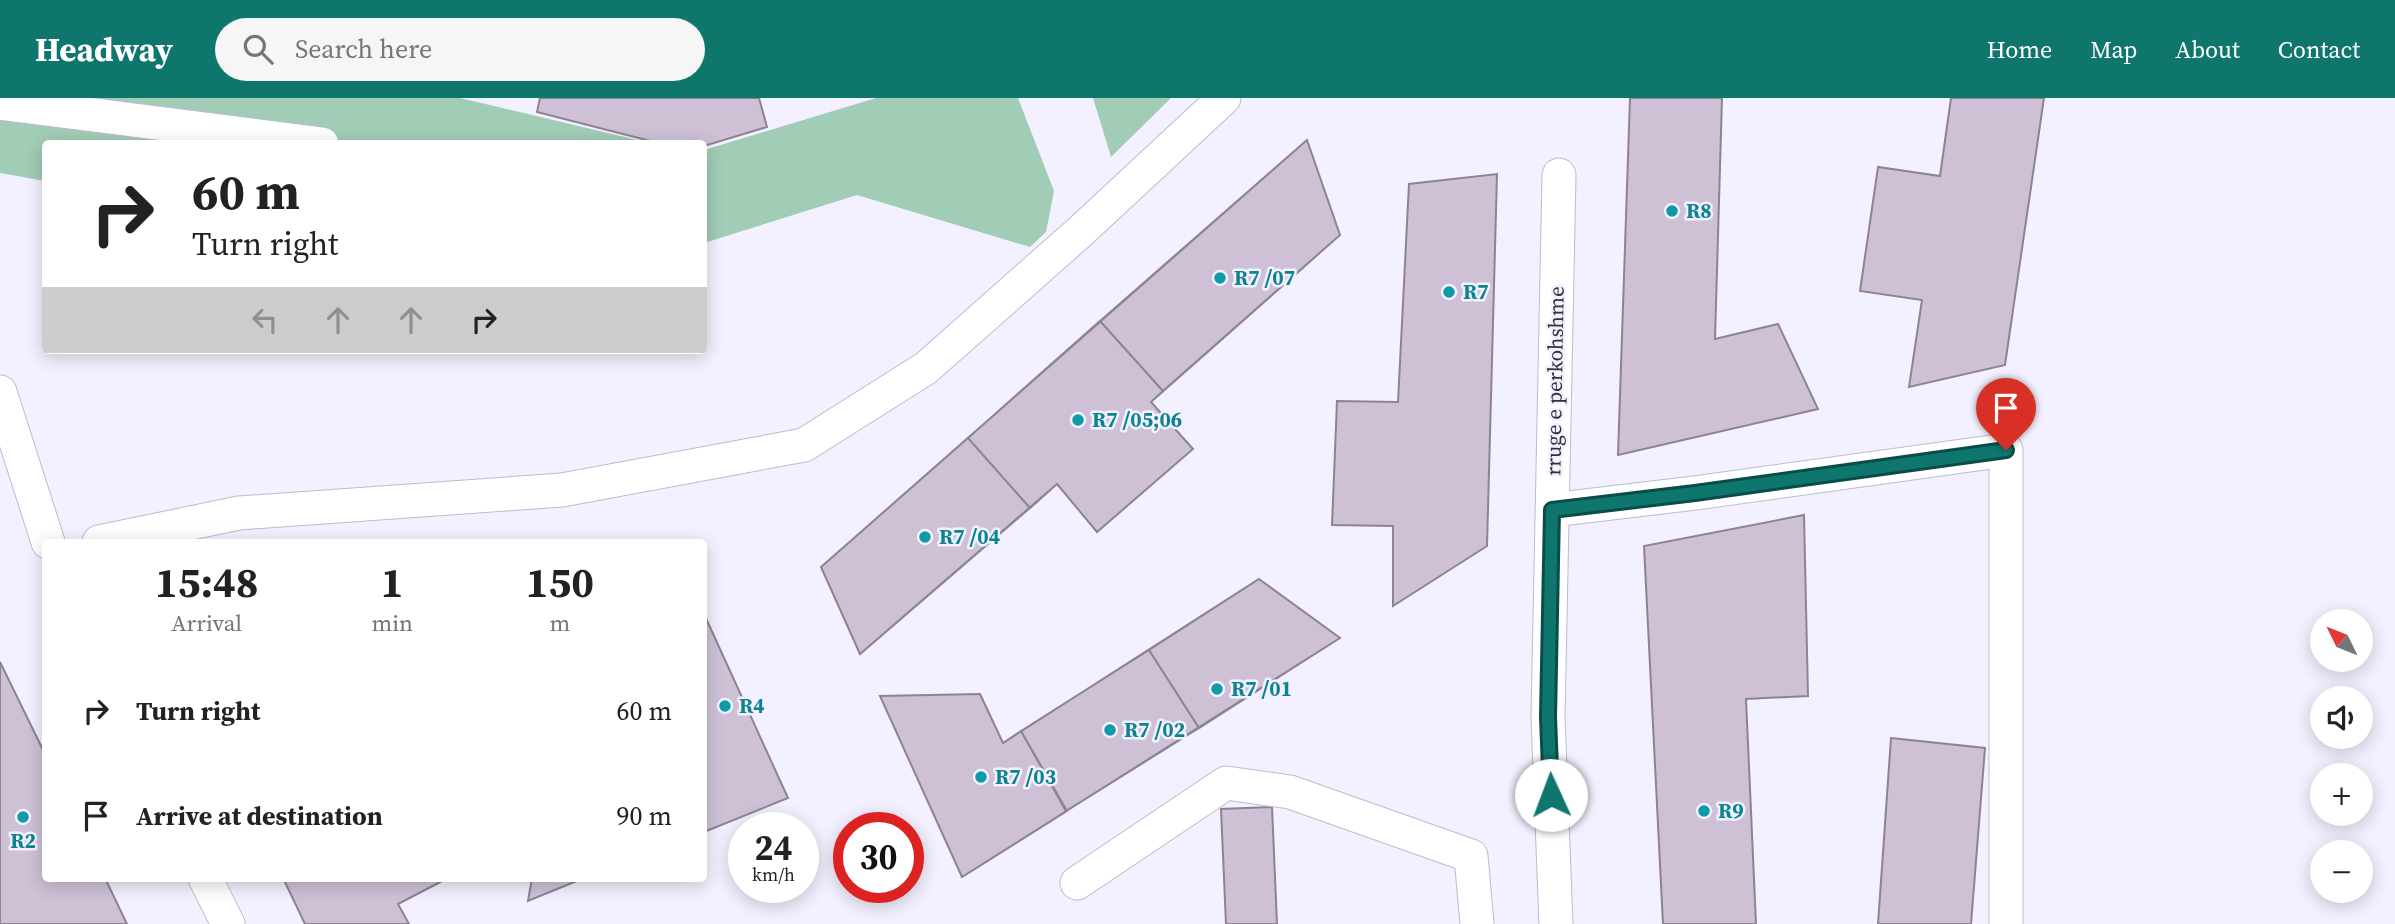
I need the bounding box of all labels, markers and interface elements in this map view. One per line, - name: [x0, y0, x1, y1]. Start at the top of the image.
- search box: [215, 18, 705, 81]
- text: Headway: [35, 27, 173, 72]
- icon: search: [239, 30, 277, 68]
- text: Search here: [295, 31, 432, 67]
- text: Home: [1987, 33, 2052, 66]
- text: Map: [2090, 33, 2137, 66]
- text: About: [2175, 33, 2240, 66]
- text: Contact: [2278, 33, 2360, 66]
- text: 60 m: [192, 158, 300, 225]
- icon: right: [77, 168, 168, 259]
- place label: R8: [1686, 196, 1712, 225]
- marker: R8: [1664, 203, 1680, 219]
- text: Turn right: [192, 222, 338, 266]
- place label: R7 /07: [1234, 263, 1295, 292]
- marker: R7 /07: [1212, 270, 1228, 286]
- place label: R7: [1463, 277, 1489, 306]
- marker: R7: [1441, 284, 1457, 300]
- street label: rruge e perkohshme: [1538, 286, 1571, 476]
- icon: left: [246, 301, 284, 339]
- icon: ahead: [319, 301, 357, 339]
- icon: ahead: [392, 301, 430, 339]
- icon: right: [465, 301, 503, 339]
- pin: [1976, 378, 2036, 450]
- icon: arrive: [1987, 389, 2025, 427]
- place label: R7 /05;06: [1092, 405, 1182, 434]
- marker: R7 /05;06: [1070, 412, 1086, 428]
- place label: R7 /04: [939, 522, 1000, 551]
- marker: R7 /04: [917, 529, 933, 545]
- text: 15:48: [155, 553, 259, 611]
- text: 1: [381, 553, 404, 611]
- text: 150: [526, 553, 594, 611]
- text: Arrival: [171, 607, 242, 639]
- text: min: [371, 607, 413, 639]
- text: m: [550, 607, 570, 639]
- north arrow: [2310, 609, 2373, 672]
- map controls: [2310, 609, 2373, 903]
- place label: R7 /01: [1231, 674, 1292, 703]
- marker: R7 /01: [1209, 681, 1225, 697]
- button: sound: [2310, 686, 2373, 749]
- place label: R4: [739, 691, 765, 720]
- icon: right: [77, 692, 115, 730]
- text: Turn right: [136, 693, 260, 729]
- text: 60 m: [617, 693, 672, 729]
- marker: R4: [717, 698, 733, 714]
- place label: R7 /02: [1124, 715, 1185, 744]
- marker: R7 /02: [1102, 722, 1118, 738]
- position arrow: [1514, 758, 1588, 832]
- place label: R7 /03: [995, 762, 1056, 791]
- button: +: [2310, 763, 2373, 826]
- marker: R7 /03: [973, 769, 989, 785]
- place label: R9: [1718, 796, 1744, 825]
- icon: arrive: [77, 797, 115, 835]
- text: Arrive at destination: [136, 798, 383, 834]
- text: 90 m: [617, 798, 672, 834]
- marker: R9: [1696, 803, 1712, 819]
- marker: R2: [15, 809, 31, 825]
- speed limit sign: 30: [833, 812, 924, 903]
- text: 24: [755, 824, 792, 872]
- place label: R2: [10, 826, 36, 855]
- button: −: [2310, 840, 2373, 903]
- text: km/h: [752, 862, 795, 887]

